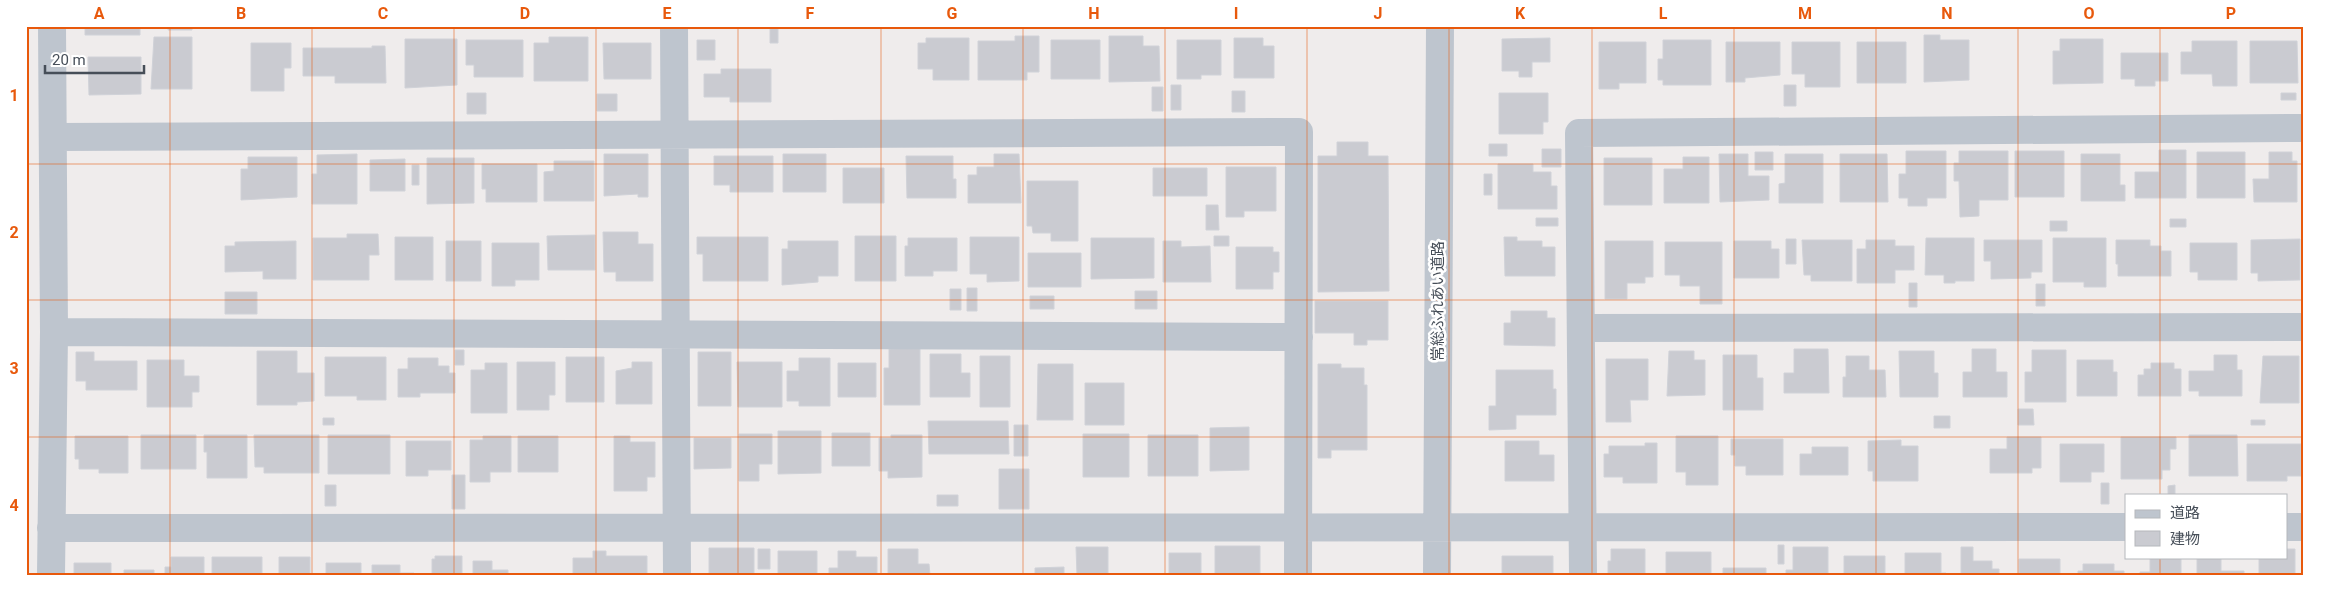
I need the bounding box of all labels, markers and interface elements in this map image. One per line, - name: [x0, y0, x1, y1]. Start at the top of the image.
- text: A: [94, 4, 105, 23]
- text: B: [236, 4, 246, 23]
- text: C: [378, 4, 388, 23]
- text: D: [520, 4, 530, 23]
- text: E: [663, 4, 672, 23]
- text: F: [806, 4, 815, 23]
- text: G: [947, 4, 958, 23]
- text: H: [1088, 4, 1100, 23]
- text: I: [1234, 4, 1238, 23]
- text: J: [1374, 4, 1382, 23]
- text: K: [1515, 4, 1526, 23]
- text: L: [1659, 4, 1668, 23]
- text: M: [1798, 4, 1812, 23]
- text: N: [1941, 4, 1953, 23]
- text: O: [2083, 4, 2095, 23]
- text: P: [2226, 4, 2236, 23]
- scale bar: [45, 42, 144, 74]
- text: 20 m: [52, 51, 86, 69]
- text: 1: [9, 86, 19, 105]
- text: 2: [9, 223, 19, 242]
- street label: 常総ふれあい道路: [1429, 241, 1447, 361]
- text: 3: [9, 359, 19, 378]
- legend: [2125, 494, 2288, 558]
- text: 4: [9, 496, 19, 515]
- text: 道路: [2170, 504, 2200, 522]
- text: 建物: [2170, 530, 2200, 548]

